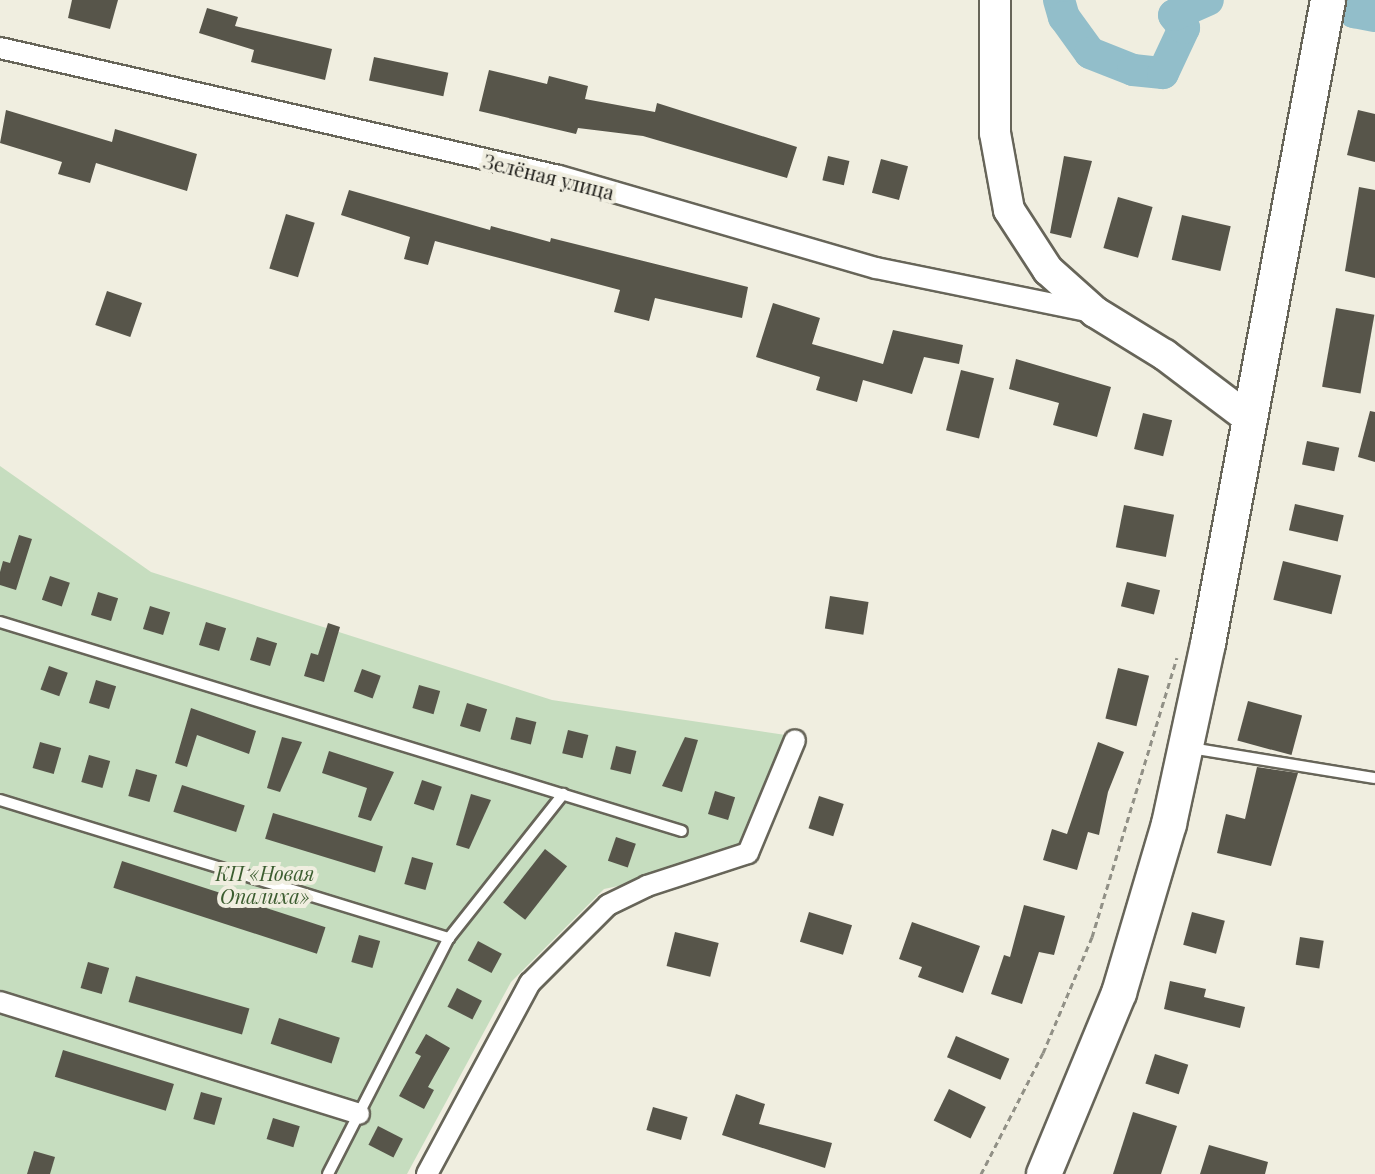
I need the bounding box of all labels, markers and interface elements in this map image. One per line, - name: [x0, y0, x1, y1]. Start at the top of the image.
- street label: Зелёная улица: [481, 148, 617, 204]
- park label: КП «Новая Опалиха»: [215, 861, 315, 908]

